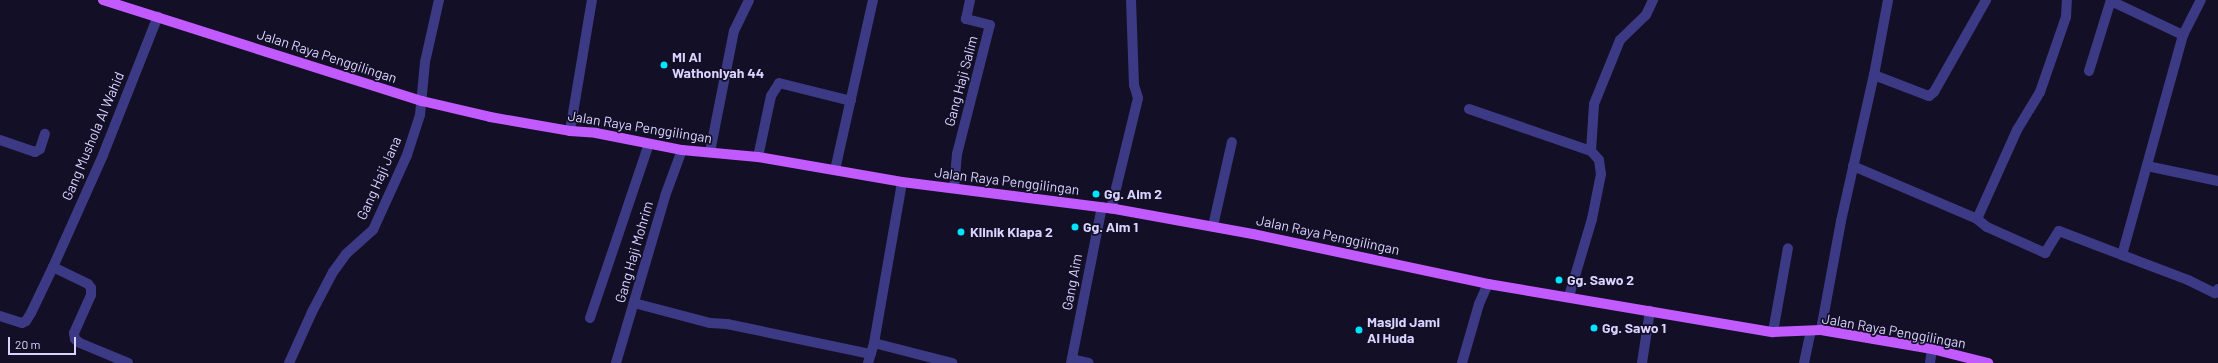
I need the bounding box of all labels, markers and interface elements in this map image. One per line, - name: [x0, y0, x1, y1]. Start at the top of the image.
- street label: Jalan Raya Penggilingan: [255, 25, 399, 87]
- street label: Gang Haji Salim: [941, 34, 981, 128]
- place label: MI Al Wathoniyah 44: [672, 49, 764, 82]
- marker: MI Al Wathoniyah 44: [659, 60, 669, 70]
- street label: Gang Mushola Al Wahid: [58, 69, 128, 203]
- street label: Jalan Raya Penggilingan: [567, 107, 713, 147]
- street label: Gang Haji Jana: [353, 134, 405, 222]
- street label: Jalan Raya Penggilingan: [934, 164, 1080, 198]
- place label: Gg. Aim 2: [1104, 186, 1162, 202]
- marker: Gg. Aim 2: [1091, 189, 1101, 199]
- street label: Gang Haji Mohrim: [611, 199, 657, 305]
- street label: Jalan Raya Penggilingan: [1255, 212, 1401, 258]
- place label: Gg. Aim 1: [1083, 219, 1138, 235]
- marker: Gg. Aim 1: [1070, 222, 1080, 232]
- place label: Klinik Klapa 2: [970, 224, 1053, 240]
- marker: Klinik Klapa 2: [955, 226, 967, 238]
- street label: Gang Aim: [1058, 252, 1086, 312]
- place label: Gg. Sawo 2: [1567, 272, 1634, 288]
- marker: Gg. Sawo 2: [1554, 275, 1564, 285]
- street label: Jalan Raya Penggilingan: [1821, 310, 1967, 352]
- place label: Masjid Jami Al Huda: [1367, 314, 1440, 346]
- place label: Gg. Sawo 1: [1602, 320, 1666, 336]
- marker: Gg. Sawo 1: [1589, 323, 1599, 333]
- marker: Masjid Jami Al Huda: [1354, 325, 1364, 335]
- scale bar: [10, 329, 78, 355]
- text: 20 m: [15, 337, 41, 351]

